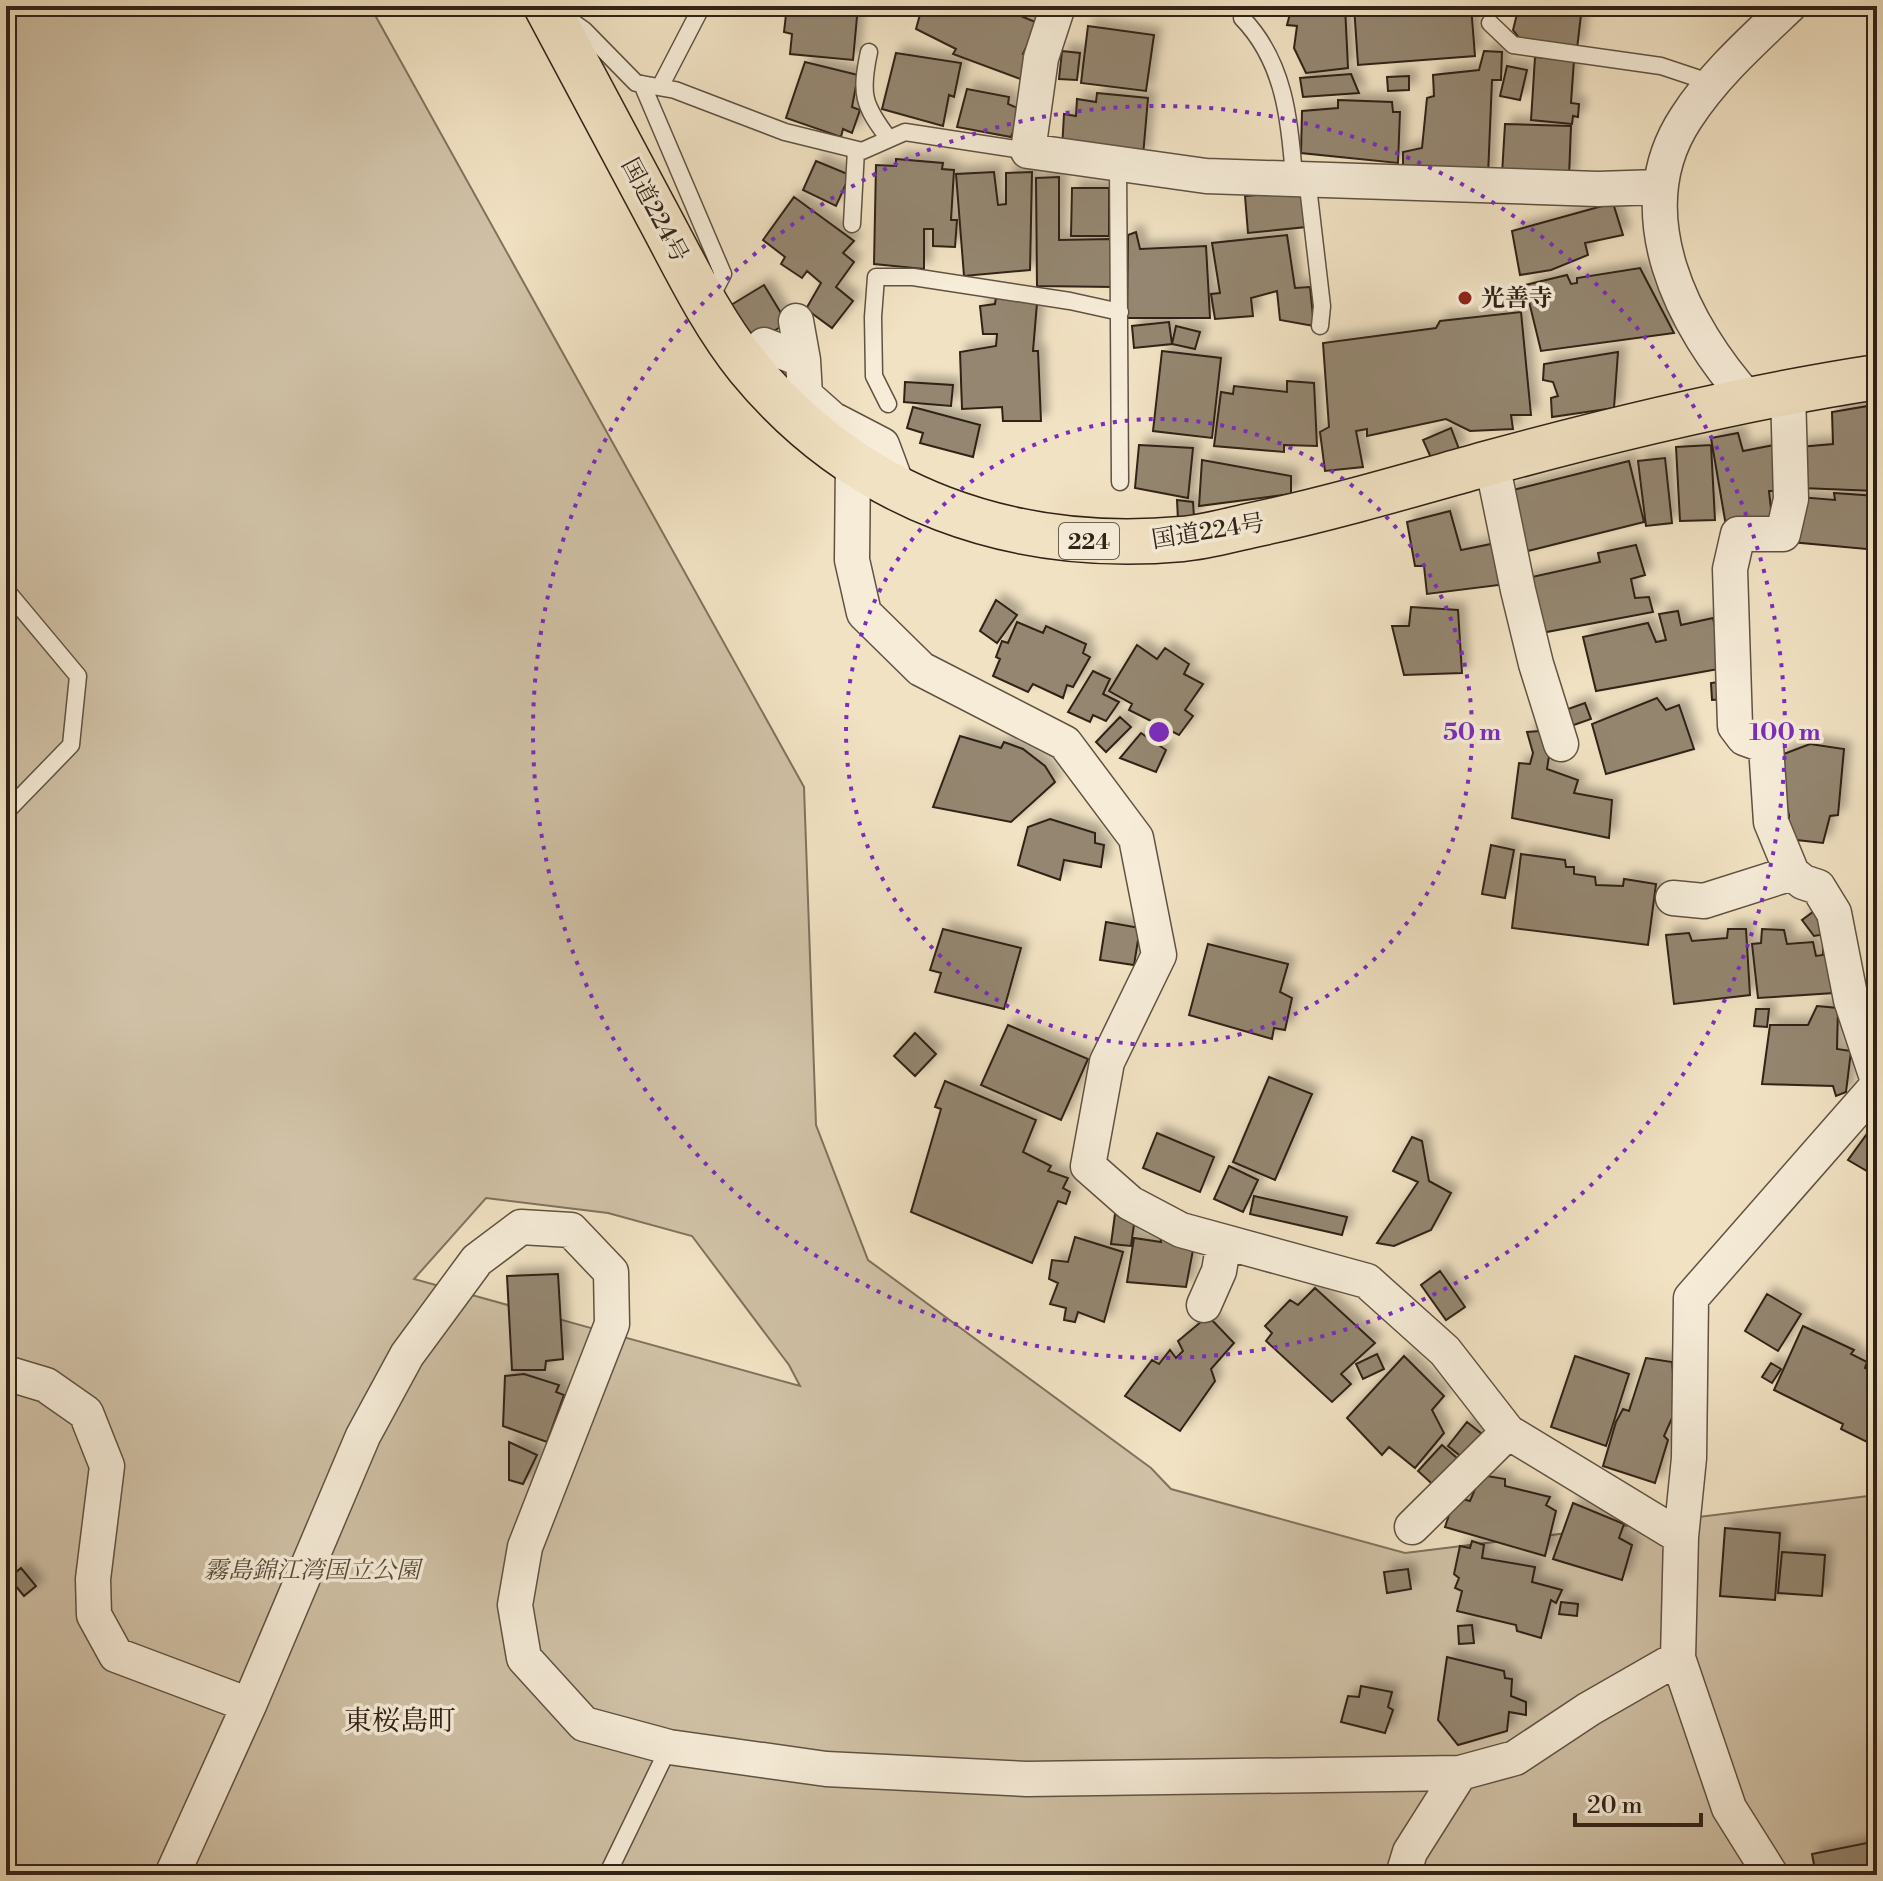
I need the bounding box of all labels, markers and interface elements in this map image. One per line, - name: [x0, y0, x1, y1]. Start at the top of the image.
- street label: 国道224号: [614, 153, 694, 268]
- place label: 光善寺: [1481, 284, 1553, 314]
- marker: 光善寺: [1456, 289, 1474, 307]
- street label: 国道224号: [1150, 508, 1267, 556]
- road number: 224: [1059, 523, 1119, 559]
- centre of rings: [1145, 718, 1173, 746]
- text: 50 m: [1443, 718, 1501, 748]
- text: 100 m: [1749, 718, 1821, 748]
- park label: 霧島錦江湾国立公園: [204, 1556, 424, 1586]
- district label: 東桜島町: [344, 1704, 456, 1739]
- scale bar: [1575, 1777, 1701, 1827]
- text: 20 m: [1587, 1791, 1643, 1821]

